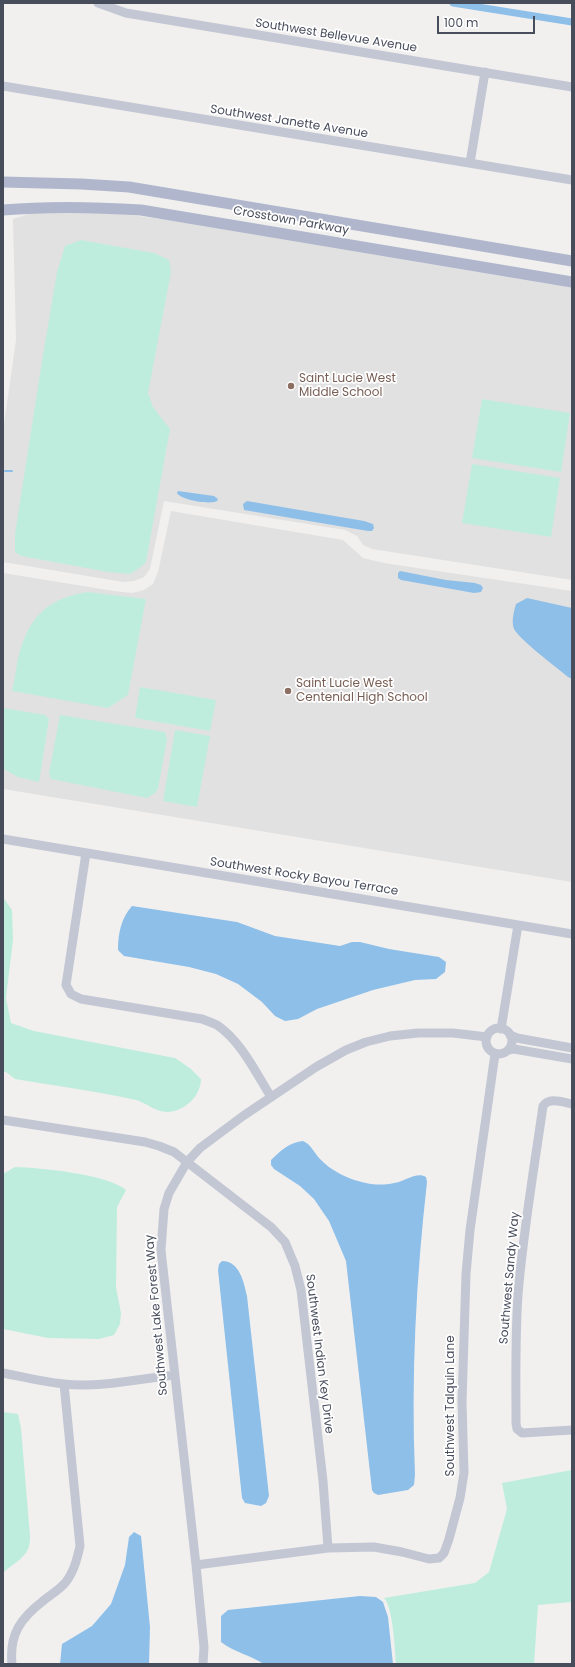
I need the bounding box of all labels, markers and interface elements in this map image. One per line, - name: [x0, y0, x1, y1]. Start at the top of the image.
- scale bar: [439, 8, 537, 34]
- text: 100 m: [444, 14, 478, 31]
- street label: Southwest Bellevue Avenue: [254, 16, 418, 56]
- street label: Southwest Janette Avenue: [209, 102, 369, 142]
- street label: Crosstown Parkway: [232, 204, 350, 238]
- place label: Saint Lucie West Middle School: [299, 372, 396, 400]
- marker: Saint Lucie West Middle School: [286, 381, 296, 391]
- place label: Saint Lucie West Centenial High School: [296, 677, 428, 705]
- marker: Saint Lucie West Centenial High School: [283, 686, 293, 696]
- street label: Southwest Rocky Bayou Terrace: [209, 855, 399, 899]
- street label: Southwest Sandy Way: [497, 1211, 523, 1345]
- street label: Southwest Lake Forest Way: [143, 1234, 171, 1396]
- street label: Southwest Indian Key Drive: [302, 1273, 336, 1435]
- street label: Southwest Talquin Lane: [444, 1335, 458, 1477]

